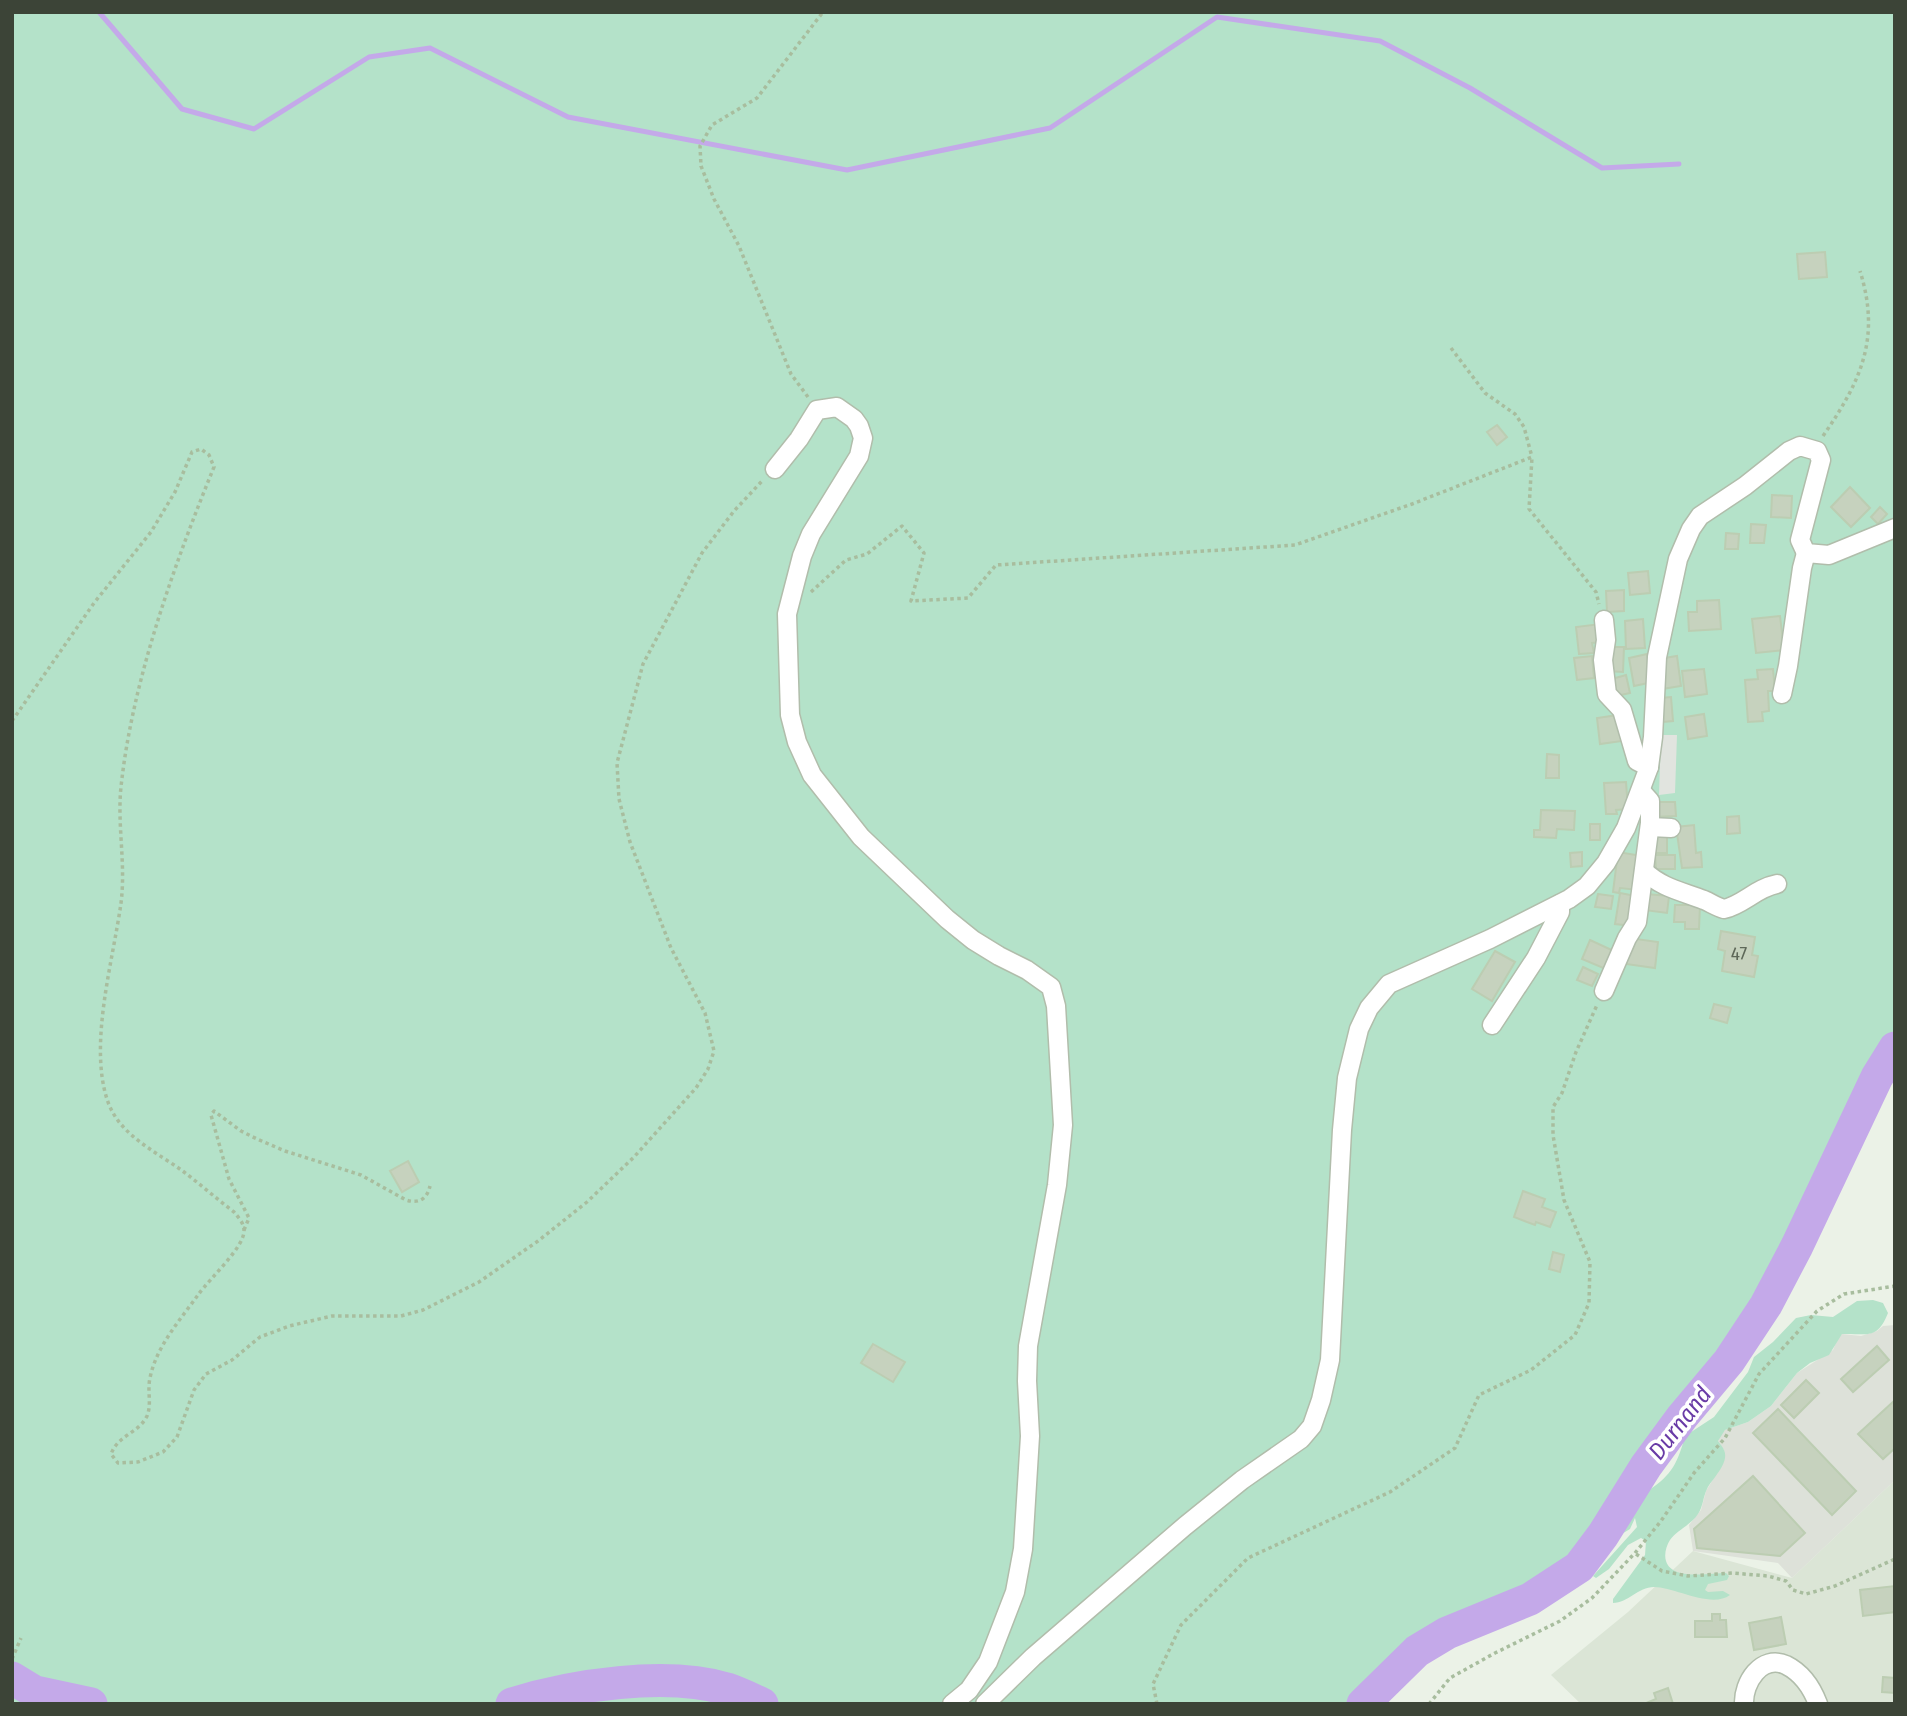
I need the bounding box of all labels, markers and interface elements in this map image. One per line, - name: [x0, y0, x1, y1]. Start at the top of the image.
- house number: 47: [1731, 942, 1748, 965]
- water label: Durnand: [1643, 1381, 1717, 1465]

